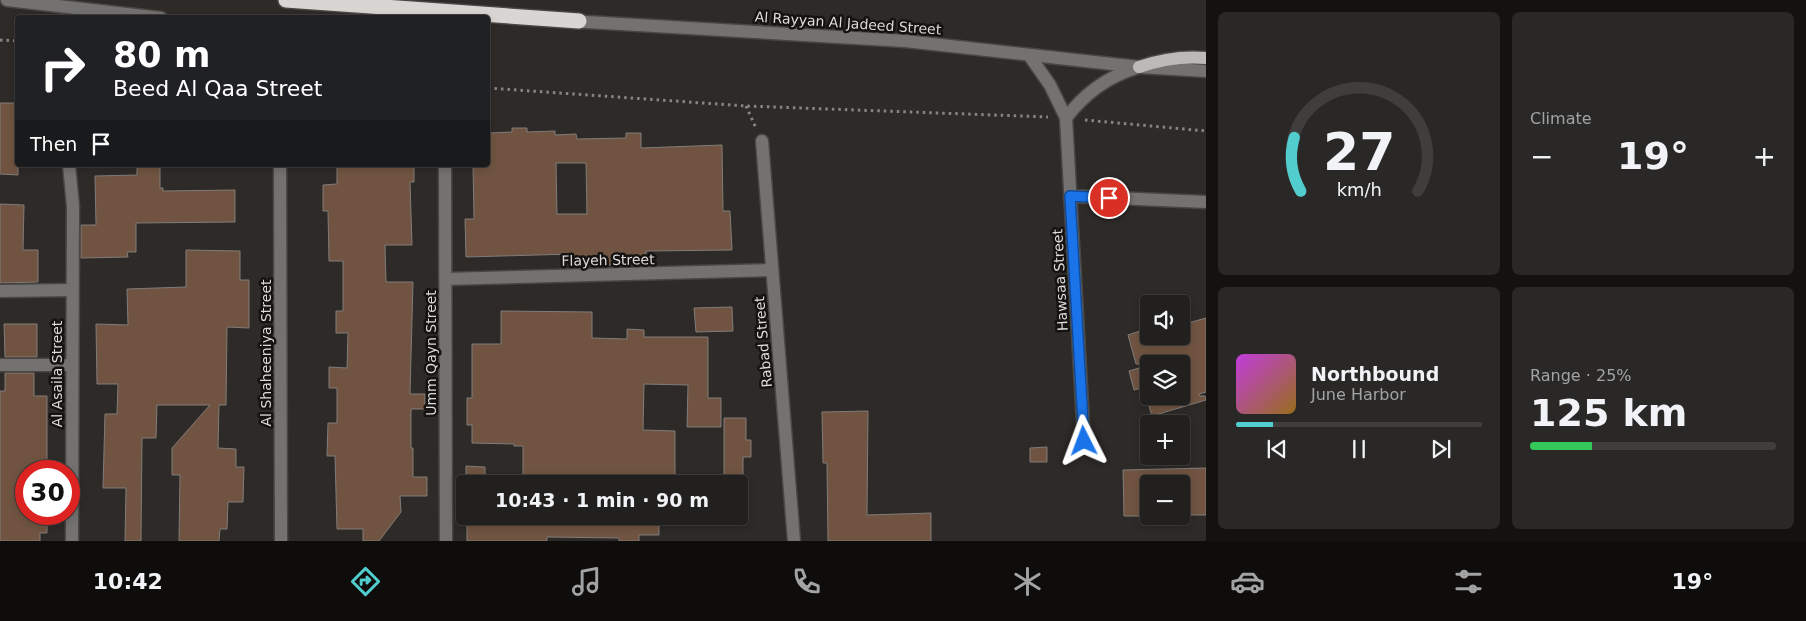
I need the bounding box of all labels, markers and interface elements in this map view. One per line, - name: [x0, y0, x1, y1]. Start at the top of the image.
- street label: Al Rayyan Al Jadeed Street: [754, 8, 942, 38]
- icon: right: [30, 35, 95, 100]
- text: 80 m: [113, 35, 210, 75]
- text: Beed Al Qaa Street: [113, 76, 322, 101]
- text: Climate: [1530, 109, 1592, 128]
- text: 27: [1323, 122, 1395, 182]
- icon: arrive: [87, 130, 115, 158]
- text: Then: [30, 133, 77, 155]
- text: 19°: [1617, 134, 1689, 178]
- text: −: [1530, 140, 1553, 173]
- text: +: [1753, 140, 1776, 173]
- pin: [1088, 177, 1130, 219]
- text: km/h: [1336, 179, 1382, 200]
- icon: arrive: [1095, 184, 1123, 212]
- street label: Hawsaa Street: [1049, 228, 1071, 331]
- street label: Flayeh Street: [561, 251, 655, 269]
- street label: Al Shaheeniya Street: [258, 279, 274, 426]
- street label: Umm Qayn Street: [423, 290, 439, 416]
- street label: Rabad Street: [751, 295, 775, 388]
- map controls: [1140, 295, 1190, 525]
- button: sound: [1140, 295, 1190, 345]
- street label: Al Asaila Street: [49, 320, 65, 427]
- button: layers: [1140, 355, 1190, 405]
- text: Northbound: [1311, 363, 1439, 385]
- text: Range · 25%: [1530, 366, 1632, 385]
- text: June Harbor: [1311, 385, 1406, 404]
- text: 125 km: [1530, 391, 1687, 435]
- position arrow: [1057, 414, 1109, 466]
- button: +: [1140, 415, 1190, 465]
- icon: previous: [1263, 435, 1291, 463]
- icon: pause: [1345, 435, 1373, 463]
- icon: next: [1427, 435, 1455, 463]
- speed limit sign: 30: [15, 460, 80, 525]
- button: −: [1140, 475, 1190, 525]
- text: 10:43 · 1 min · 90 m: [495, 489, 709, 511]
- icon: directions: [348, 564, 383, 599]
- icon: music: [569, 564, 604, 599]
- icon: phone: [789, 564, 824, 599]
- icon: climate: [1010, 564, 1045, 599]
- icon: car: [1230, 564, 1265, 599]
- icon: filters: [1451, 564, 1486, 599]
- text: 10:42: [93, 569, 163, 594]
- text: 19°: [1672, 569, 1713, 594]

